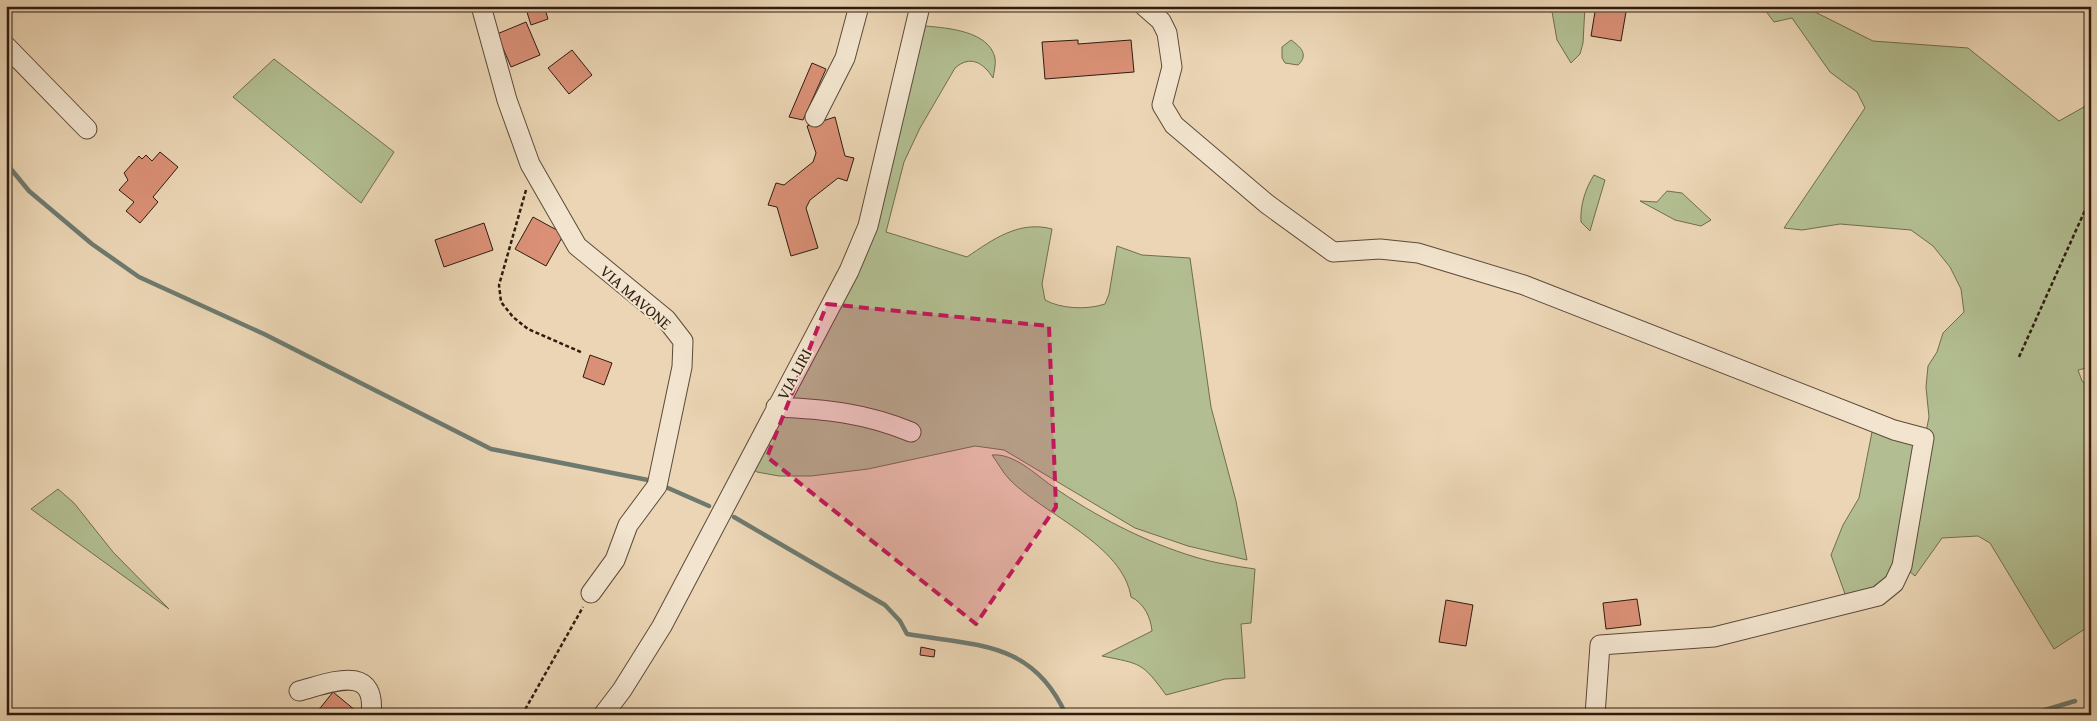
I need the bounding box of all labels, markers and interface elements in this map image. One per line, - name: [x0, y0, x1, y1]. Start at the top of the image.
- street label: VIA MAVONE: [595, 259, 677, 335]
- street label: VIA LIRI: [770, 344, 818, 404]

